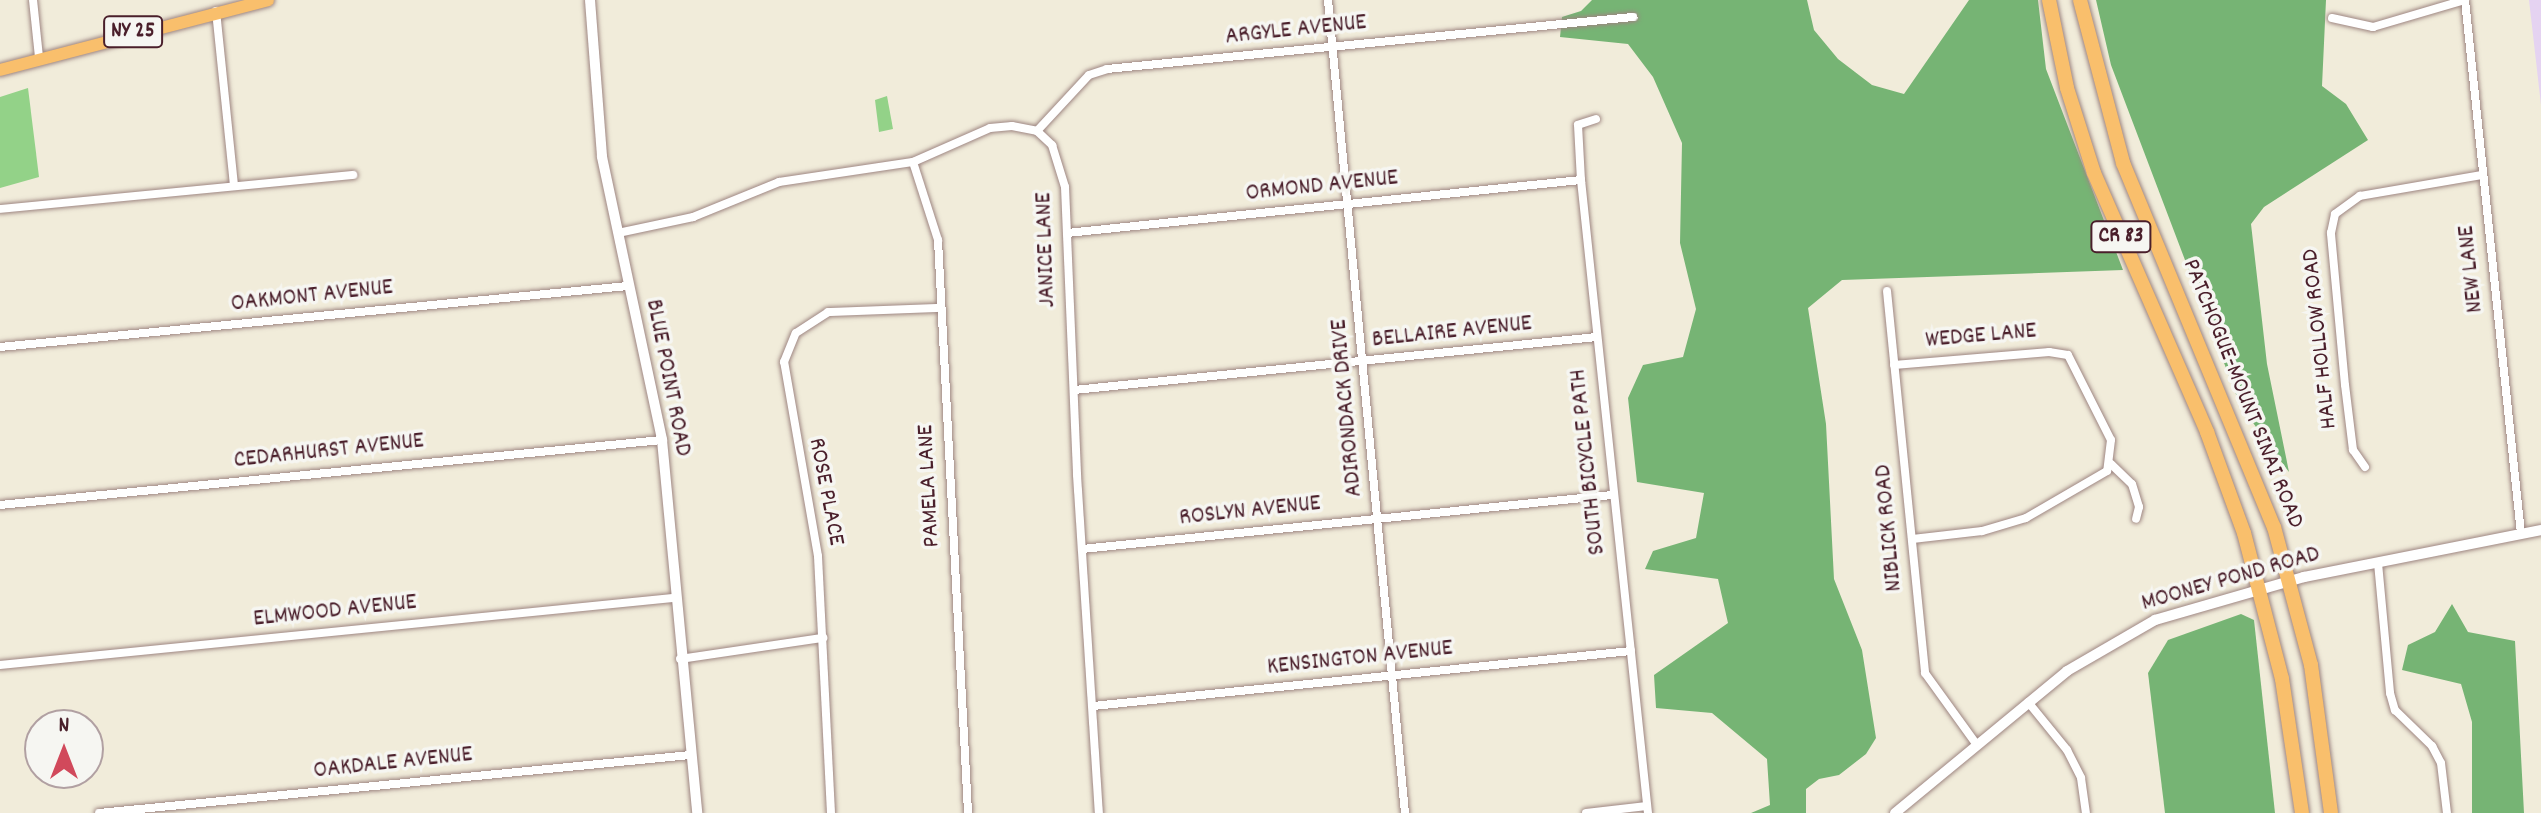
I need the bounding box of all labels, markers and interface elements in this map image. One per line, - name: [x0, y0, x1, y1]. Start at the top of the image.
- street label: ARGYLE AVENUE: [1224, 9, 1368, 53]
- road number: NY 25: [103, 14, 163, 50]
- street label: ORMOND AVENUE: [1244, 165, 1400, 209]
- street label: JANICE LANE: [1031, 192, 1063, 308]
- road number: CR 83: [2089, 219, 2153, 255]
- street label: NEW LANE: [2453, 224, 2491, 314]
- street label: HALF HOLLOW ROAD: [2297, 247, 2345, 431]
- street label: PATCHOGUE-MOUNT SINAI ROAD: [2175, 255, 2309, 533]
- street label: OAKMONT AVENUE: [230, 274, 394, 320]
- street label: BLUE POINT ROAD: [638, 297, 696, 459]
- street label: BELLAIRE AVENUE: [1371, 310, 1533, 356]
- street label: ADIRONDACK DRIVE: [1326, 318, 1370, 498]
- street label: WEDGE LANE: [1924, 318, 2038, 356]
- street label: SOUTH BICYCLE PATH: [1565, 368, 1613, 556]
- street label: PAMELA LANE: [912, 424, 948, 548]
- street label: CEDARHURST AVENUE: [233, 428, 425, 476]
- street label: ROSE PLACE: [800, 436, 850, 548]
- street label: NIBLICK ROAD: [1870, 463, 1910, 593]
- street label: ROSLYN AVENUE: [1178, 490, 1322, 534]
- street label: MOONEY POND ROAD: [2139, 541, 2323, 619]
- street label: ELMWOOD AVENUE: [252, 589, 418, 635]
- street label: KENSINGTON AVENUE: [1266, 635, 1454, 683]
- north arrow: [24, 709, 104, 789]
- text: N: [59, 711, 69, 742]
- street label: OAKDALE AVENUE: [312, 741, 474, 787]

